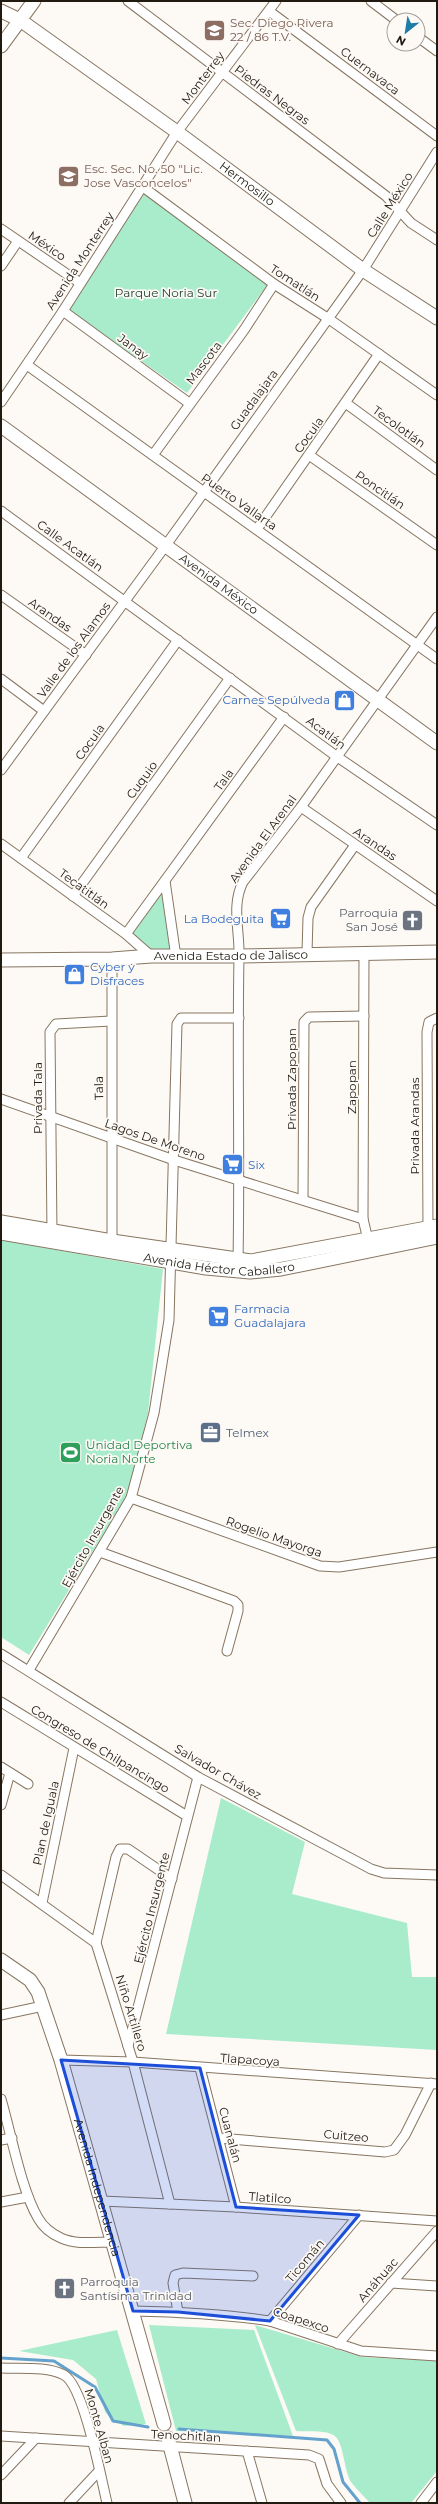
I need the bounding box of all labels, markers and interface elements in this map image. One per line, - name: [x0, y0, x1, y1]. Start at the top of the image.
- north arrow: [386, 12, 426, 52]
- place label: Sec. Diego Rivera 22 / 86 T.V.: [230, 15, 333, 44]
- school or university icon: Sec. Diego Rivera 22 / 86 T.V.: [201, 17, 227, 43]
- text: N: [394, 32, 408, 49]
- street label: Cuernavaca: [338, 43, 403, 98]
- street label: Monterrey: [178, 48, 228, 107]
- street label: Piedras Negras: [232, 61, 313, 128]
- street label: Hermosillo: [217, 158, 278, 209]
- place label: Esc. Sec. No. 50 "Lic. Jose Vasconcelos": [83, 161, 203, 190]
- school or university icon: Esc. Sec. No. 50 "Lic. Jose Vasconcelos": [56, 163, 82, 189]
- street label: Calle México: [363, 169, 416, 240]
- street label: Avenida Monterrey: [42, 209, 117, 312]
- street label: México: [26, 228, 69, 264]
- street label: Tomatlán: [267, 261, 323, 304]
- park label: Parque Noria Sur: [115, 285, 217, 300]
- street label: Janay: [114, 330, 152, 363]
- street label: Mascota: [182, 338, 225, 387]
- street label: Guadalajara: [226, 366, 281, 433]
- street label: Tecolotlán: [370, 402, 429, 451]
- street label: Cocula: [291, 414, 327, 456]
- street label: Poncitlán: [353, 467, 408, 512]
- street label: Puerto Vallarta: [198, 470, 280, 533]
- street label: Calle Acatlán: [34, 517, 106, 575]
- street label: Avenida México: [176, 550, 261, 617]
- street label: Arandas: [26, 594, 75, 635]
- street label: Valle de los Alamos: [34, 599, 114, 701]
- shop icon: Carnes Sepúlveda: [332, 687, 358, 713]
- place label: Carnes Sepúlveda: [223, 692, 330, 707]
- street label: Acatlán: [304, 713, 349, 752]
- street label: Cocula: [72, 721, 108, 763]
- street label: Cuquio: [123, 758, 160, 802]
- street label: Tala: [210, 766, 237, 794]
- street label: Avenida El Arenal: [226, 792, 299, 886]
- street label: Arandas: [351, 824, 400, 864]
- street label: Tecatitlán: [56, 865, 112, 912]
- place label: Parroquia San José: [339, 905, 398, 934]
- supermarket icon: La Bodeguita: [267, 906, 293, 932]
- church icon: Parroquia San José: [400, 907, 426, 933]
- place label: La Bodeguita: [184, 911, 264, 926]
- street label: Avenida Estado de Jalisco: [154, 947, 308, 963]
- place label: Cyber y Disfraces: [90, 959, 144, 988]
- shop icon: Cyber y Disfraces: [61, 961, 87, 987]
- street label: Privada Zapopan: [284, 1028, 299, 1130]
- street label: Zapopan: [344, 1060, 359, 1114]
- street label: Privada Tala: [30, 1062, 45, 1134]
- street label: Tala: [91, 1076, 106, 1100]
- street label: Privada Arandas: [407, 1077, 422, 1175]
- street label: Lagos De Moreno: [103, 1115, 208, 1164]
- supermarket icon: Six: [219, 1152, 245, 1178]
- place label: Six: [248, 1157, 266, 1172]
- street label: Avenida Héctor Caballero: [143, 1249, 296, 1279]
- place label: Farmacia Guadalajara: [234, 1301, 306, 1330]
- supermarket icon: Farmacia Guadalajara: [205, 1303, 231, 1329]
- office icon: Telmex: [198, 1420, 224, 1446]
- place label: Telmex: [226, 1425, 270, 1440]
- place label: Unidad Deportiva Noria Norte: [86, 1437, 193, 1466]
- sports icon: Unidad Deportiva Noria Norte: [57, 1439, 83, 1465]
- street label: Ejército Insurgente: [58, 1483, 127, 1590]
- street label: Rogelio Mayorga: [224, 1513, 324, 1560]
- street label: Congreso de Chilpancingo: [28, 1701, 172, 1796]
- street label: Salvador Chávez: [172, 1741, 264, 1803]
- street label: Plan de Iguala: [29, 1779, 62, 1867]
- street label: Ejército Insurgente: [130, 1851, 173, 1965]
- street label: Niño Artillero: [113, 1973, 150, 2053]
- street label: Tlapacoya: [220, 2050, 280, 2069]
- street label: Cuanalán: [216, 2105, 245, 2164]
- street label: Avenida Independencia: [71, 2117, 124, 2258]
- street label: Cuitzeo: [323, 2126, 369, 2145]
- street label: Tlatilco: [248, 2189, 292, 2206]
- street label: Ticomán: [282, 2236, 327, 2286]
- street label: Anáhuac: [354, 2254, 401, 2305]
- place label: Parroquia Santísima Trinidad: [80, 2274, 192, 2303]
- church icon: Parroquia Santísima Trinidad: [51, 2276, 77, 2302]
- street label: Coapexco: [271, 2303, 331, 2336]
- street label: Monte Alban: [82, 2387, 117, 2465]
- street label: Tenochitlan: [151, 2426, 222, 2445]

